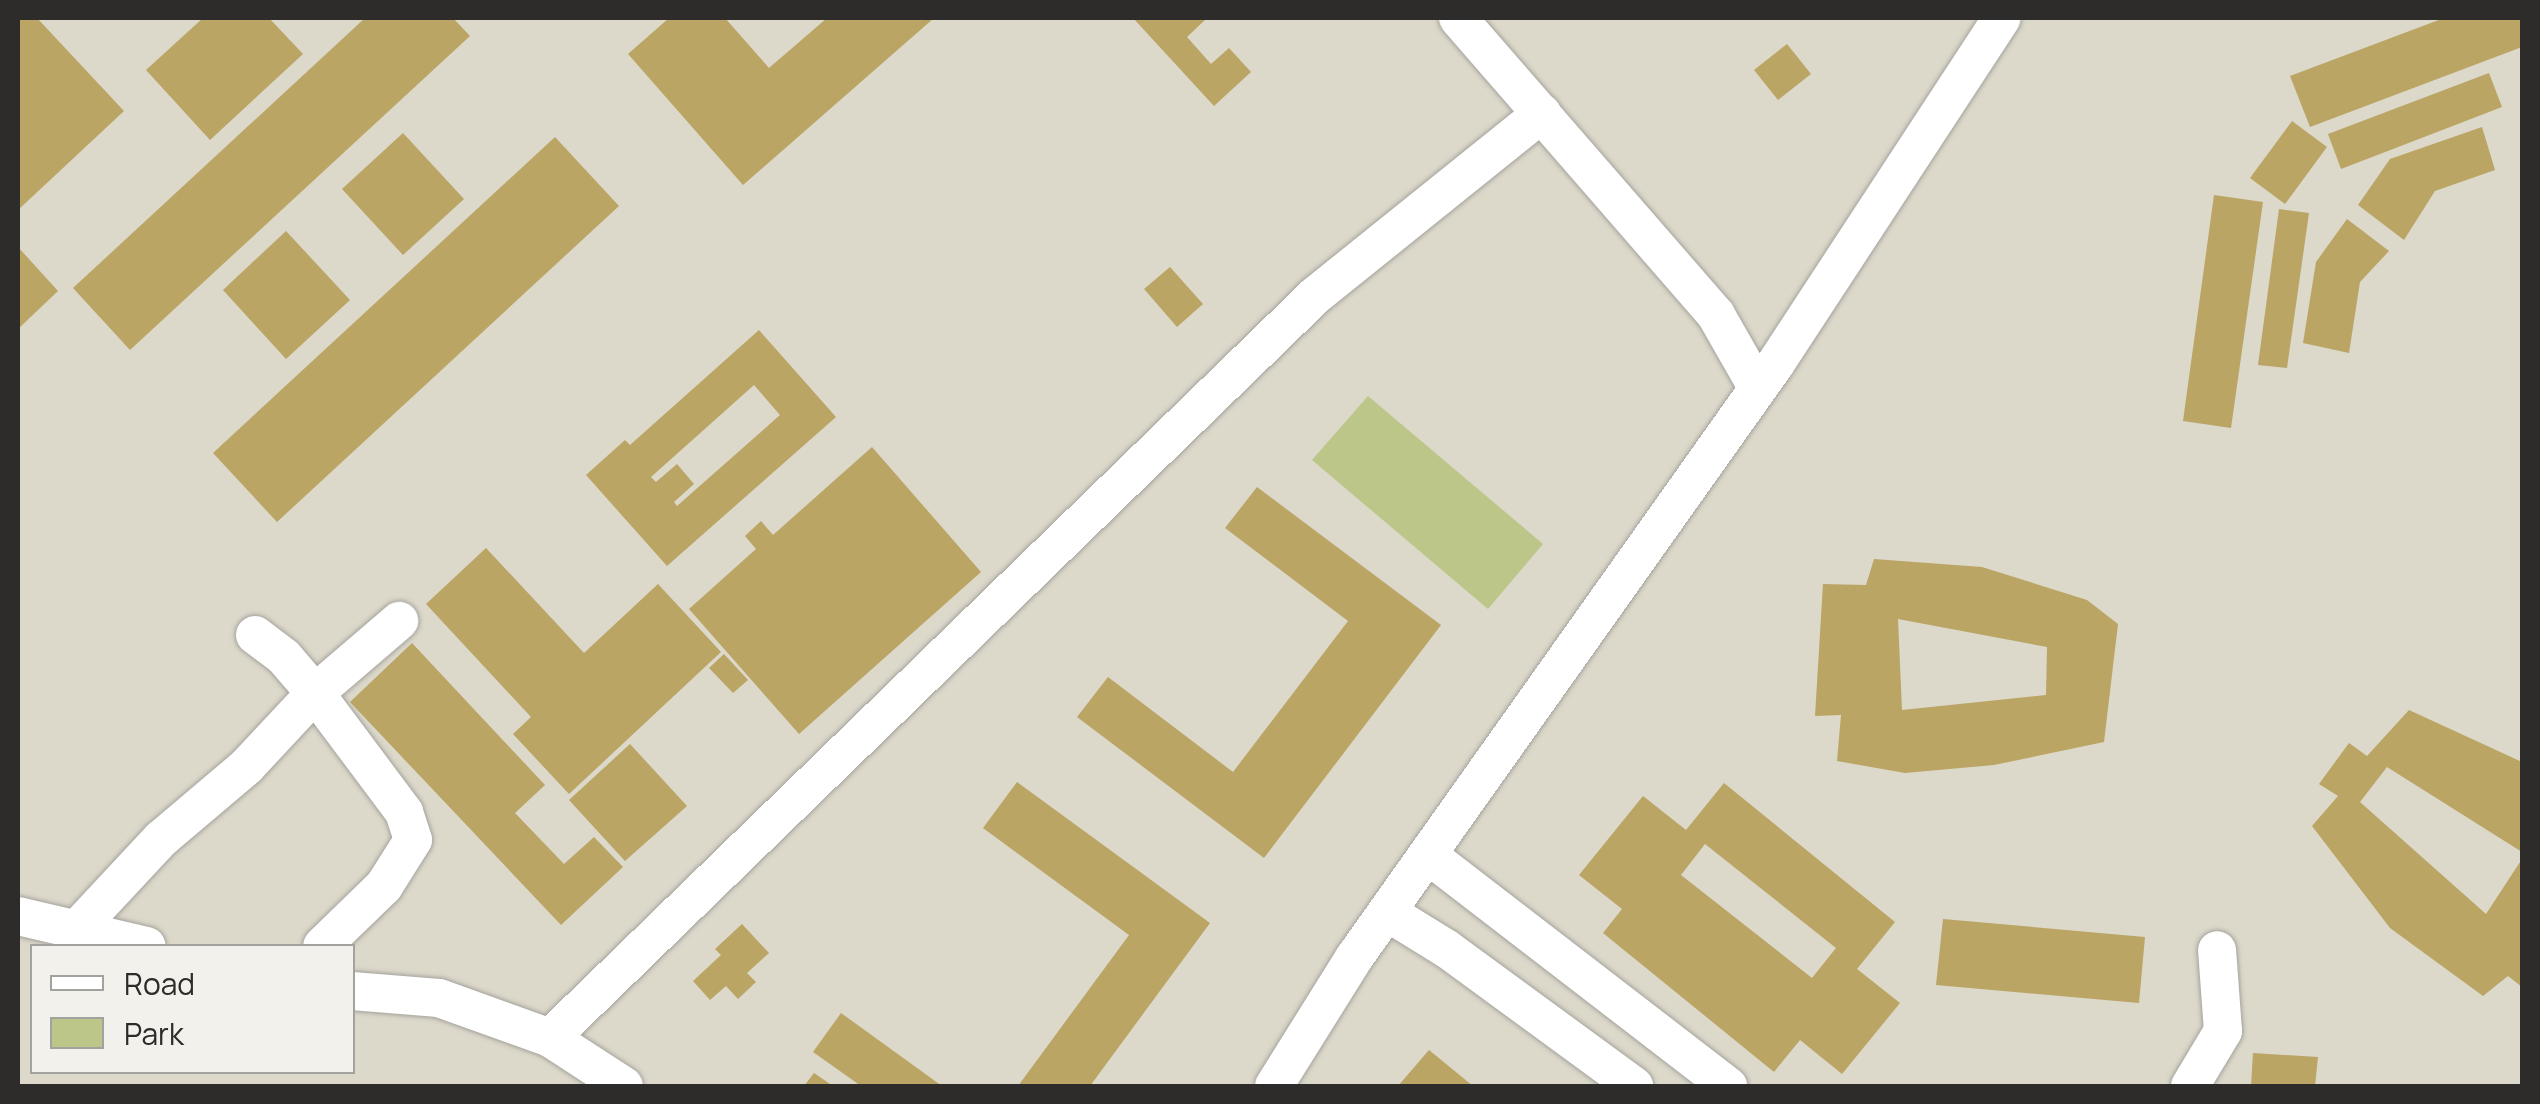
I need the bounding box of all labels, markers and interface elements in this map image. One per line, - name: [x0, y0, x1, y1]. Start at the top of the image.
- legend: [30, 944, 355, 1074]
- text: Road: [124, 963, 195, 1004]
- text: Park: [124, 1013, 184, 1054]

